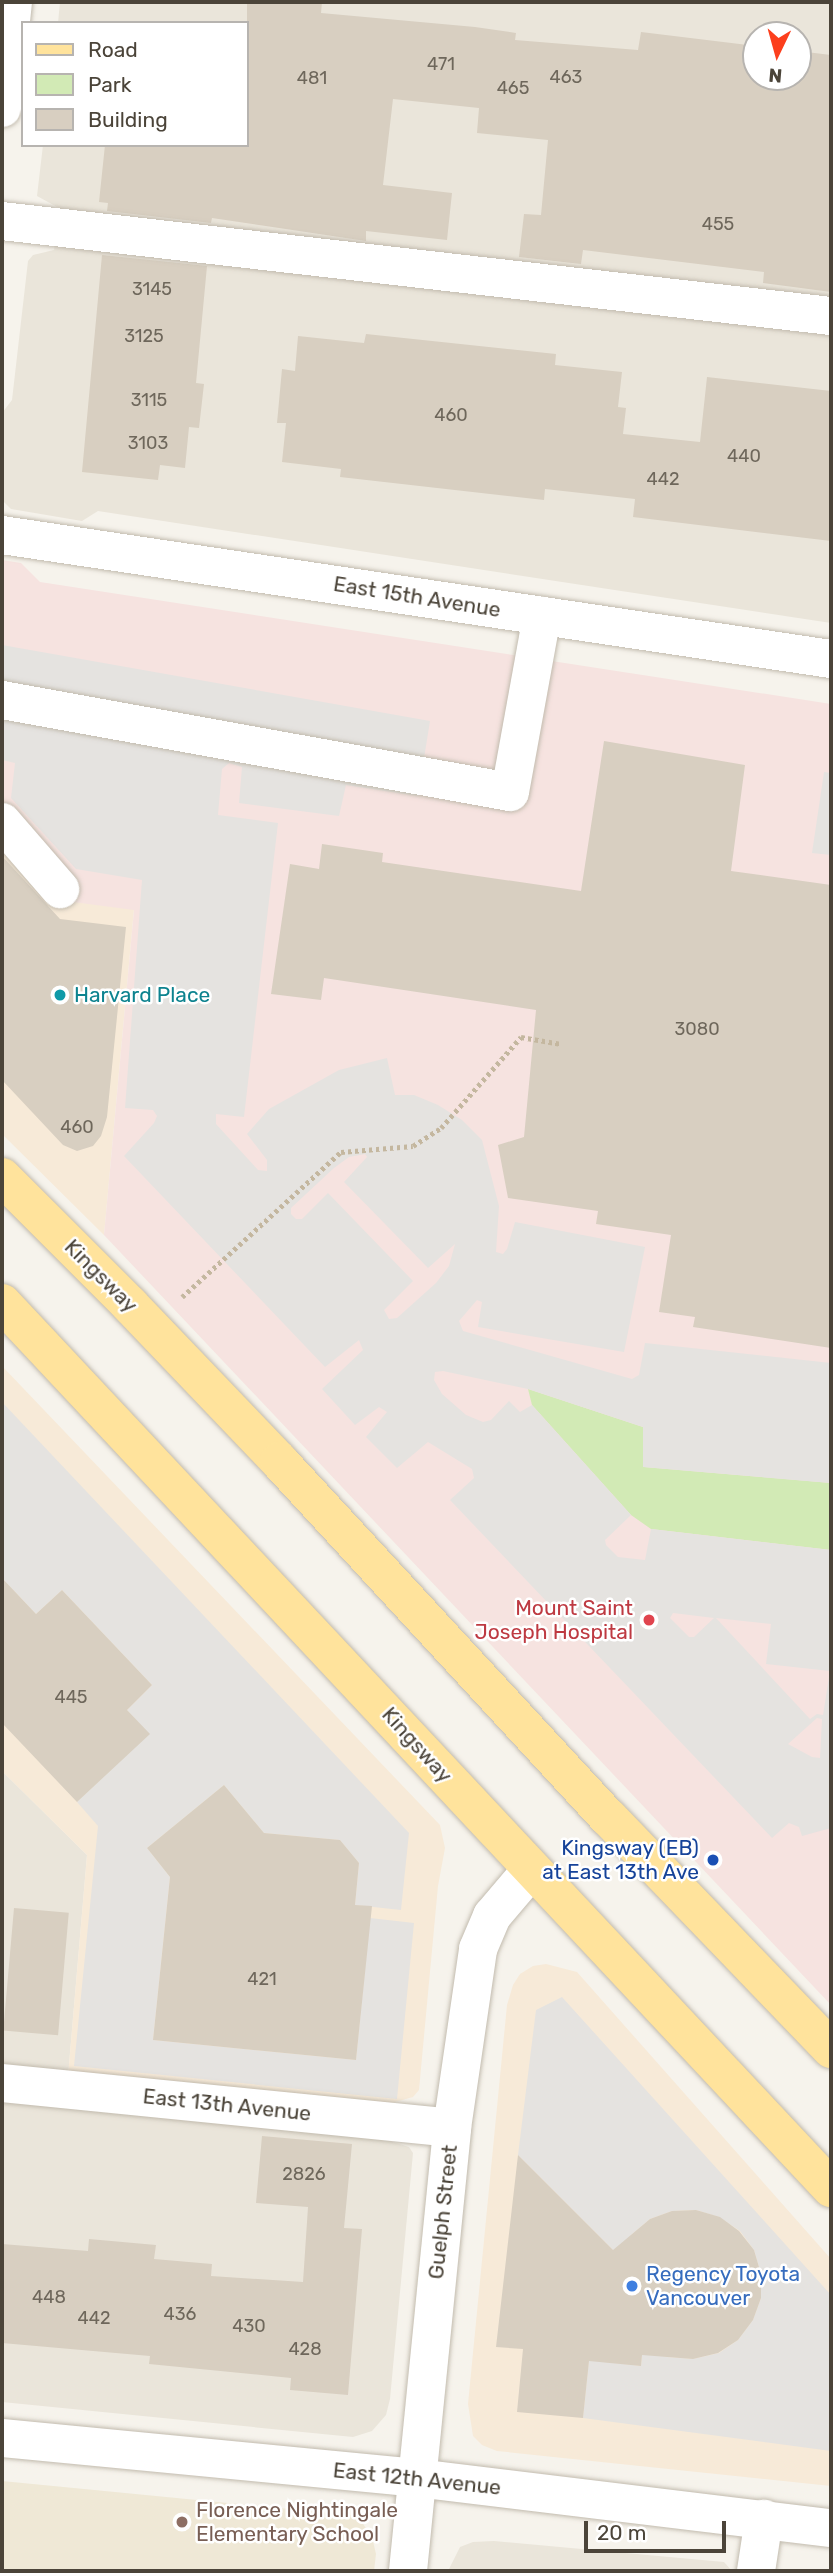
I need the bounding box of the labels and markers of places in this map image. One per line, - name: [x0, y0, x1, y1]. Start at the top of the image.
- place label: Harvard Place: [74, 982, 210, 1008]
- marker: Harvard Place: [52, 987, 68, 1003]
- place label: Mount Saint Joseph Hospital: [474, 1595, 633, 1645]
- marker: Mount Saint Joseph Hospital: [639, 1610, 659, 1630]
- place label: Kingsway (EB) at East 13th Ave: [542, 1835, 699, 1885]
- marker: Kingsway (EB) at East 13th Ave: [705, 1852, 721, 1868]
- place label: Regency Toyota Vancouver: [646, 2261, 801, 2311]
- marker: Regency Toyota Vancouver: [624, 2278, 640, 2294]
- place label: Florence Nightingale Elementary School: [196, 2497, 398, 2547]
- marker: Florence Nightingale Elementary School: [174, 2514, 190, 2530]

